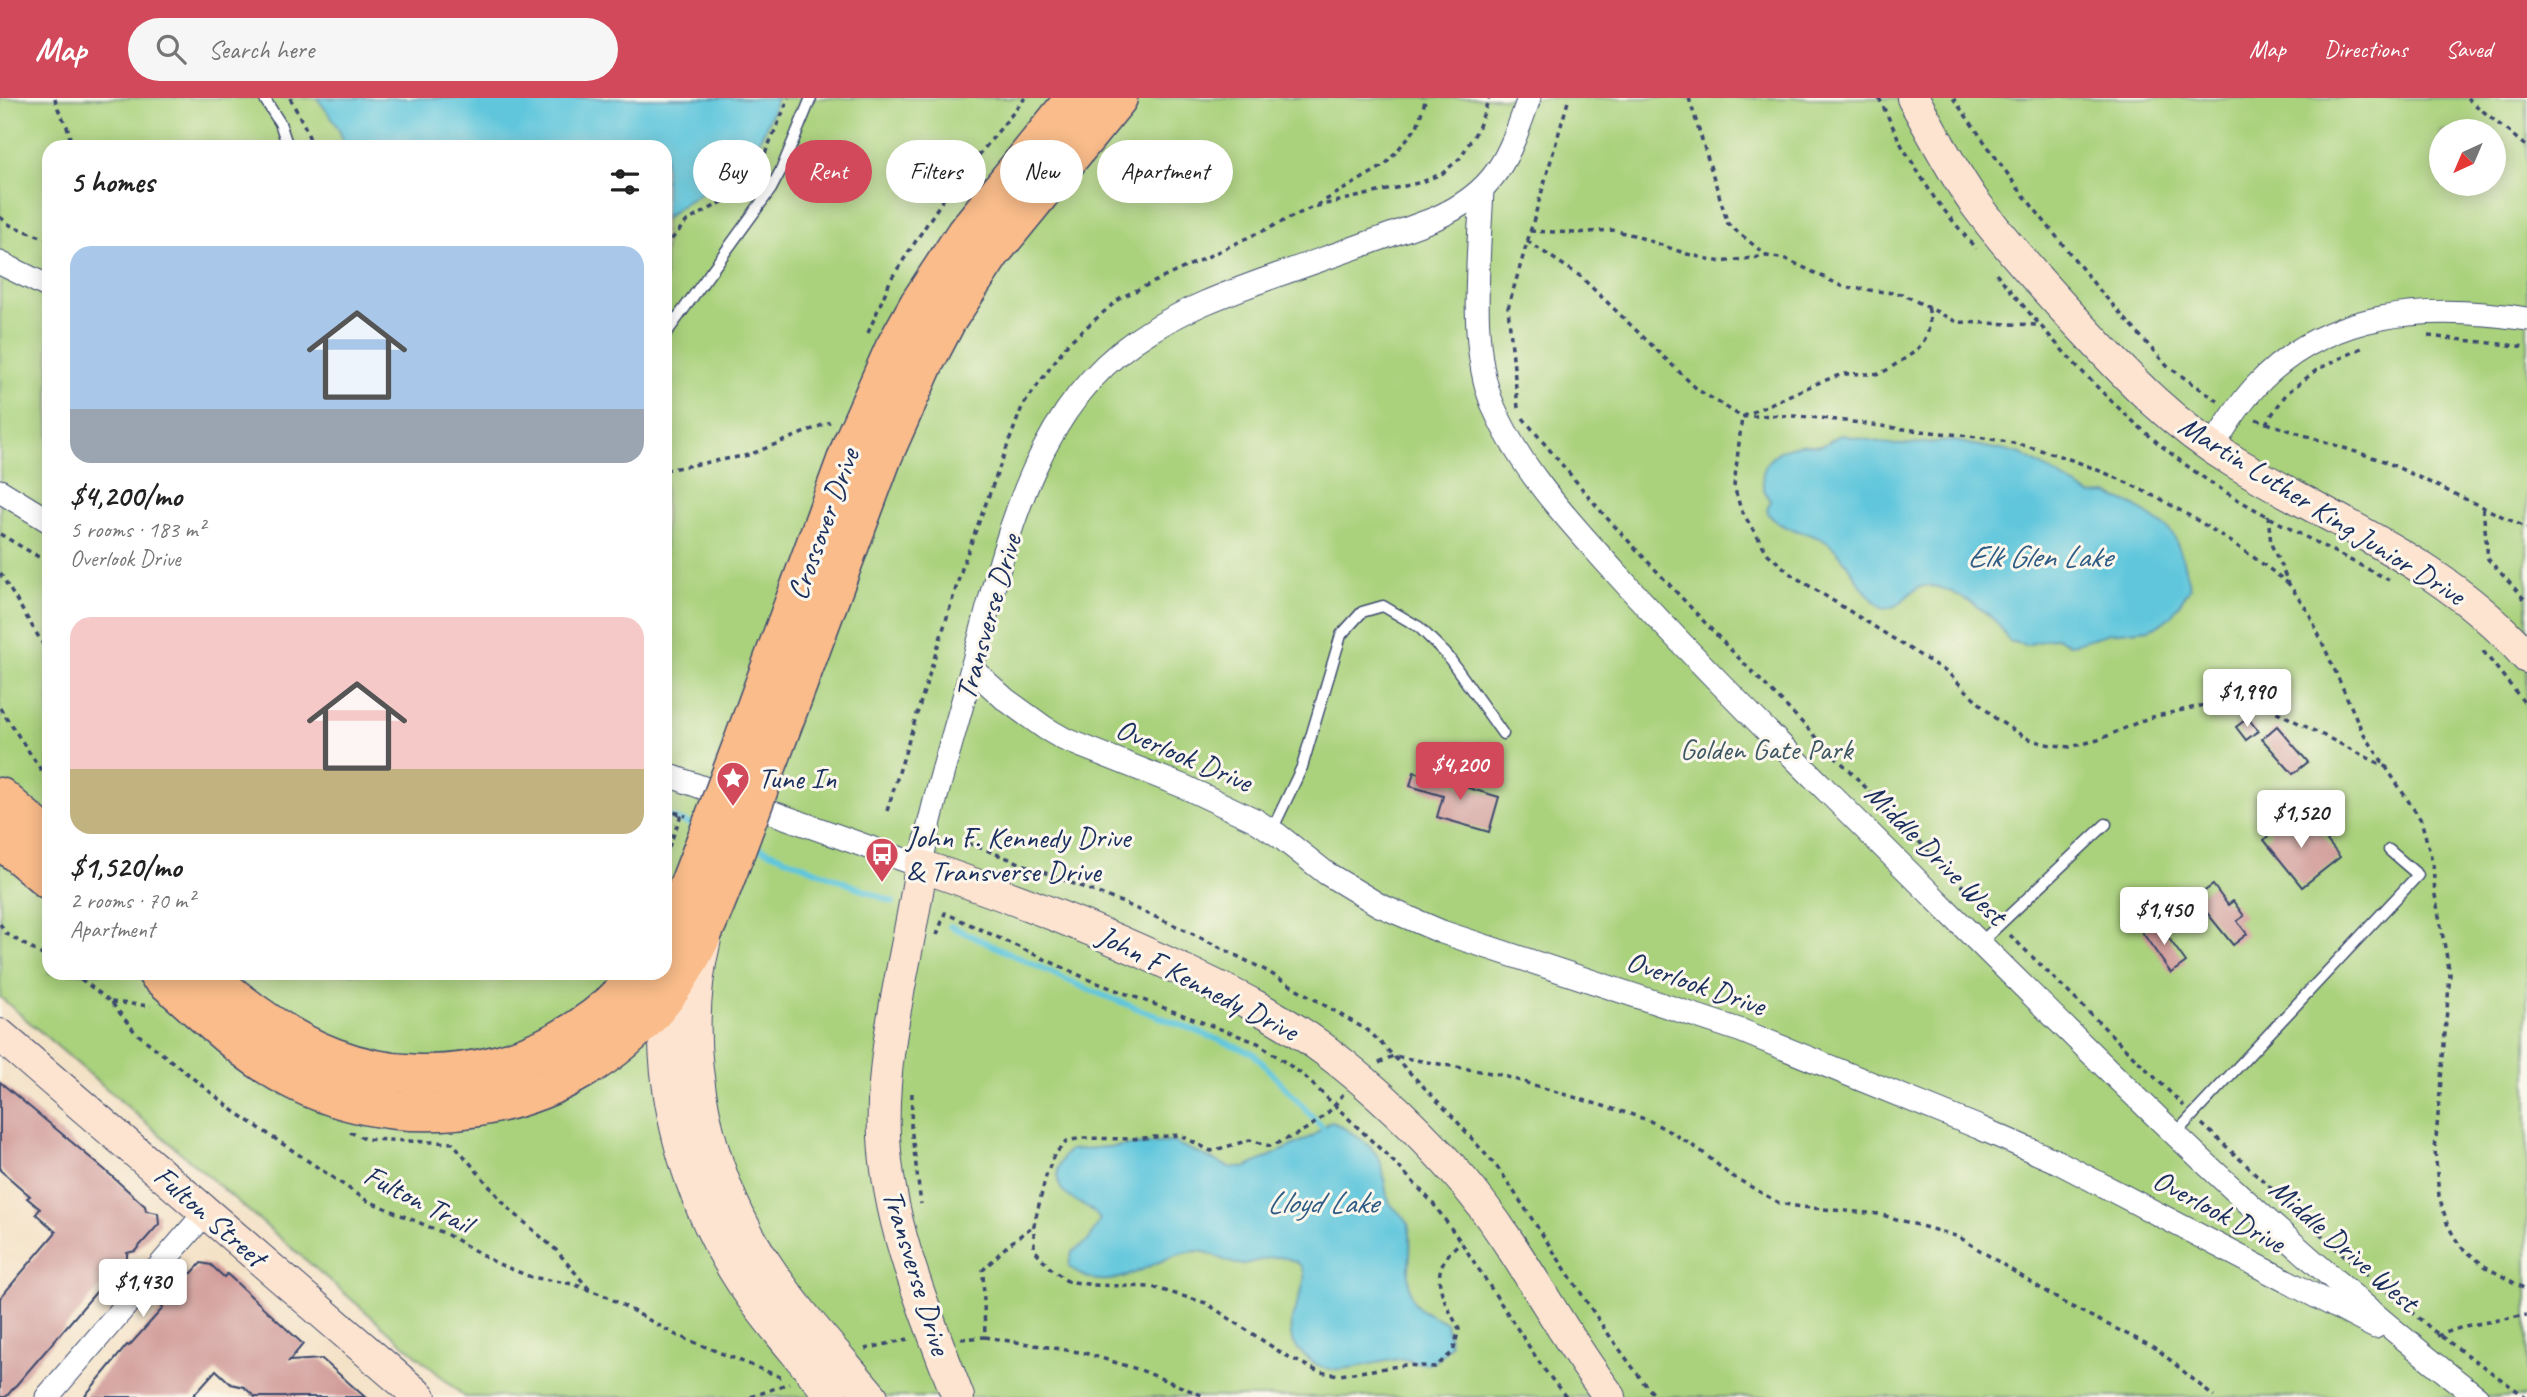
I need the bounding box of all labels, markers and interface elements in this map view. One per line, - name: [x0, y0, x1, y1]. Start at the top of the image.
- search box: [128, 18, 618, 81]
- text: Map: [35, 28, 86, 70]
- icon: search: [152, 30, 190, 68]
- text: Search here: [208, 33, 314, 66]
- text: Map: [2249, 34, 2286, 64]
- text: Directions: [2324, 34, 2407, 64]
- text: Saved: [2445, 34, 2492, 64]
- north arrow: [2429, 119, 2506, 196]
- map controls: [2429, 119, 2506, 196]
- chip: Buy: [693, 140, 771, 203]
- chip: Rent: [785, 140, 872, 203]
- chip: Filters: [886, 140, 986, 203]
- chip: New: [1000, 140, 1083, 203]
- chip: Apartment: [1097, 140, 1233, 203]
- text: 5 homes: [70, 163, 154, 201]
- icon: filters: [606, 163, 644, 201]
- icon: home: [294, 292, 420, 418]
- street label: Martin Luther King Junior Drive: [2172, 406, 2474, 615]
- street label: Crossover Drive: [778, 441, 869, 605]
- text: $4,200/mo: [70, 477, 182, 515]
- text: 5 rooms · 183 m²: [70, 515, 205, 544]
- street label: Transverse Drive: [946, 528, 1030, 704]
- water label: Elk Glen Lake: [1967, 536, 2116, 577]
- text: Overlook Drive: [70, 544, 181, 573]
- icon: home: [294, 663, 420, 789]
- pin: $1,990: [2190, 670, 2304, 729]
- text: $1,990: [2219, 677, 2275, 706]
- street label: Overlook Drive: [1110, 709, 1260, 802]
- park label: Golden Gate Park: [1680, 730, 1854, 768]
- pin: $4,200: [1403, 742, 1517, 802]
- text: $4,200: [1432, 750, 1488, 779]
- place icon: Tune In: [714, 759, 752, 808]
- place label: Tune In: [758, 759, 837, 797]
- street label: Middle Drive West: [1857, 775, 2017, 935]
- pin: $1,520: [2244, 790, 2358, 850]
- text: $1,520: [2273, 798, 2329, 827]
- place label: John F. Kennedy Drive & Transverse Drive: [904, 818, 1133, 890]
- bus stop icon: John F. Kennedy Drive & Transverse Drive: [863, 835, 901, 884]
- text: $1,520/mo: [70, 848, 181, 886]
- text: 2 rooms · 70 m²: [70, 886, 194, 915]
- pin: $1,450: [2107, 888, 2221, 947]
- text: $1,450: [2136, 895, 2192, 924]
- text: Apartment: [70, 915, 155, 944]
- street label: John F Kennedy Drive: [1090, 915, 1307, 1051]
- street label: Overlook Drive: [1622, 942, 1772, 1025]
- street label: Fulton Trail: [358, 1156, 483, 1245]
- street label: Fulton Street: [146, 1157, 277, 1278]
- street label: Overlook Drive: [2146, 1160, 2294, 1263]
- street label: Middle Drive West: [2261, 1170, 2429, 1322]
- water label: Lloyd Lake: [1267, 1182, 1382, 1223]
- street label: Transverse Drive: [874, 1185, 961, 1361]
- pin: $1,430: [86, 1260, 200, 1319]
- text: $1,430: [115, 1267, 171, 1296]

